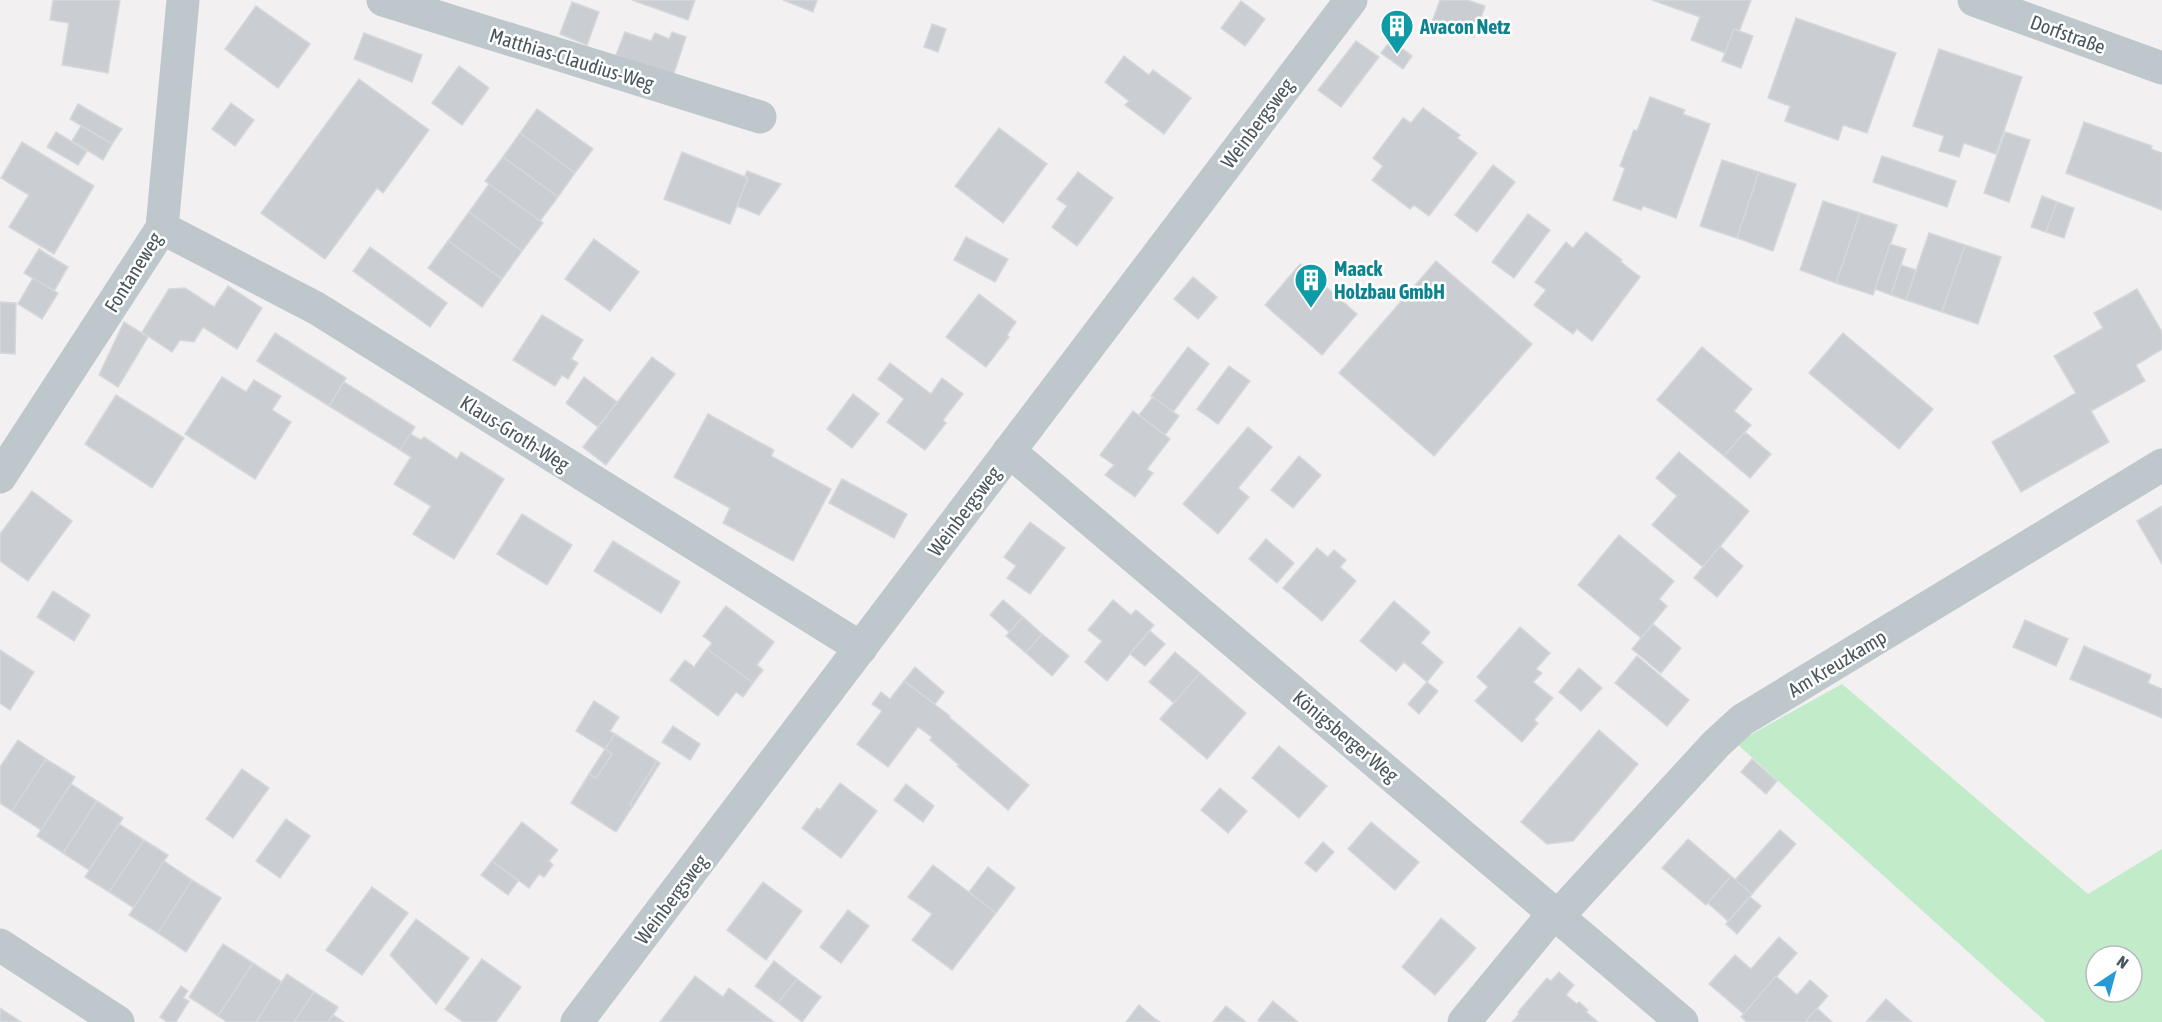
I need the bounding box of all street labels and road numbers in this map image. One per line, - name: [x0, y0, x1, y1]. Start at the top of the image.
- street label: Dorfstraße: [2027, 10, 2109, 58]
- street label: Matthias-Claudius-Weg: [487, 23, 657, 95]
- street label: Weinbergsweg: [1216, 73, 1298, 172]
- street label: Fontaneweg: [99, 227, 167, 316]
- street label: Klaus-Groth-Weg: [456, 390, 574, 476]
- street label: Weinbergsweg: [923, 461, 1005, 560]
- street label: Am Kreuzkamp: [1784, 625, 1890, 701]
- street label: Königsberger Weg: [1289, 685, 1404, 787]
- street label: Weinbergsweg: [630, 849, 712, 948]

